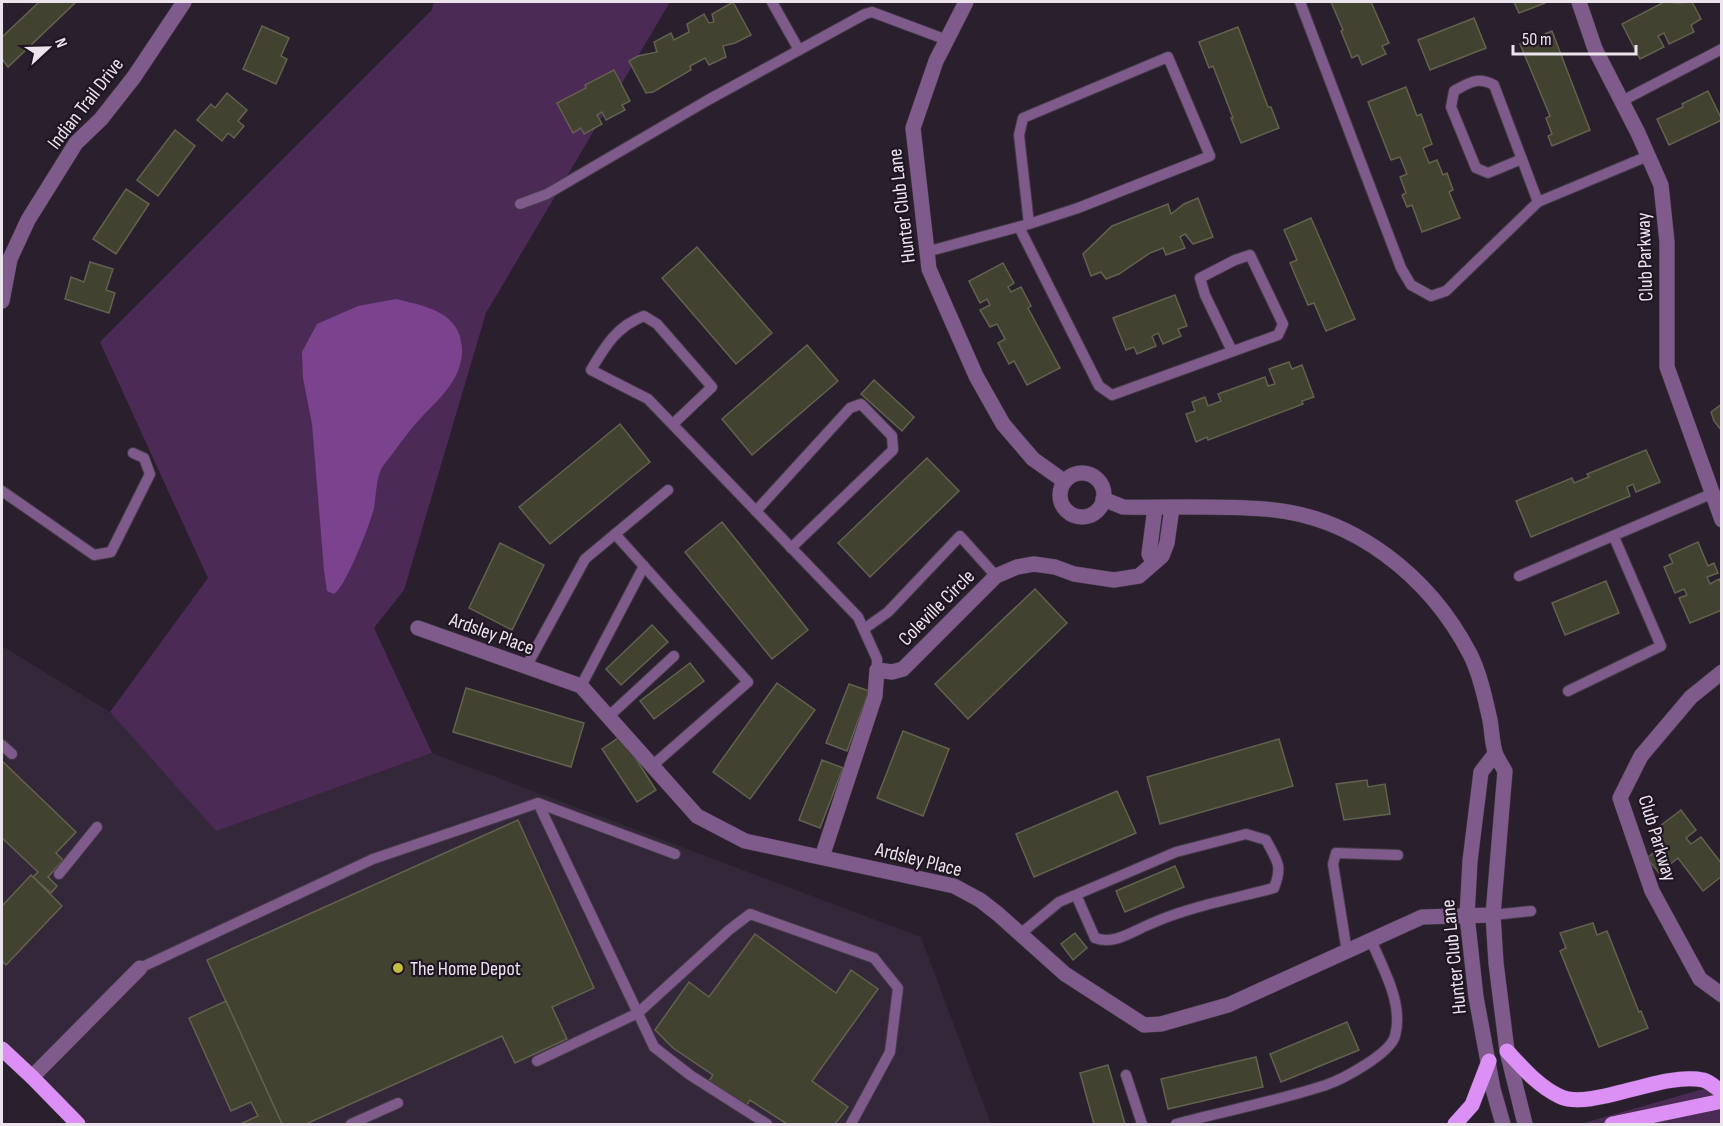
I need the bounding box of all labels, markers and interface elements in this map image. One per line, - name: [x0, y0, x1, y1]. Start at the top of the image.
- north arrow: [18, 18, 78, 78]
- scale bar: [1513, 18, 1636, 56]
- text: 50 m: [1522, 29, 1552, 50]
- text: N: [50, 35, 71, 50]
- street label: Indian Trail Drive: [43, 53, 129, 154]
- street label: Hunter Club Lane: [883, 147, 921, 264]
- street label: Club Parkway: [1631, 212, 1659, 302]
- street label: Coleville Circle: [894, 565, 980, 651]
- street label: Ardsley Place: [445, 607, 537, 660]
- street label: Club Parkway: [1633, 792, 1682, 885]
- street label: Ardsley Place: [872, 837, 964, 882]
- street label: Hunter Club Lane: [1436, 898, 1472, 1015]
- place label: The Home Depot: [410, 957, 521, 981]
- marker: The Home Depot: [391, 961, 405, 975]

